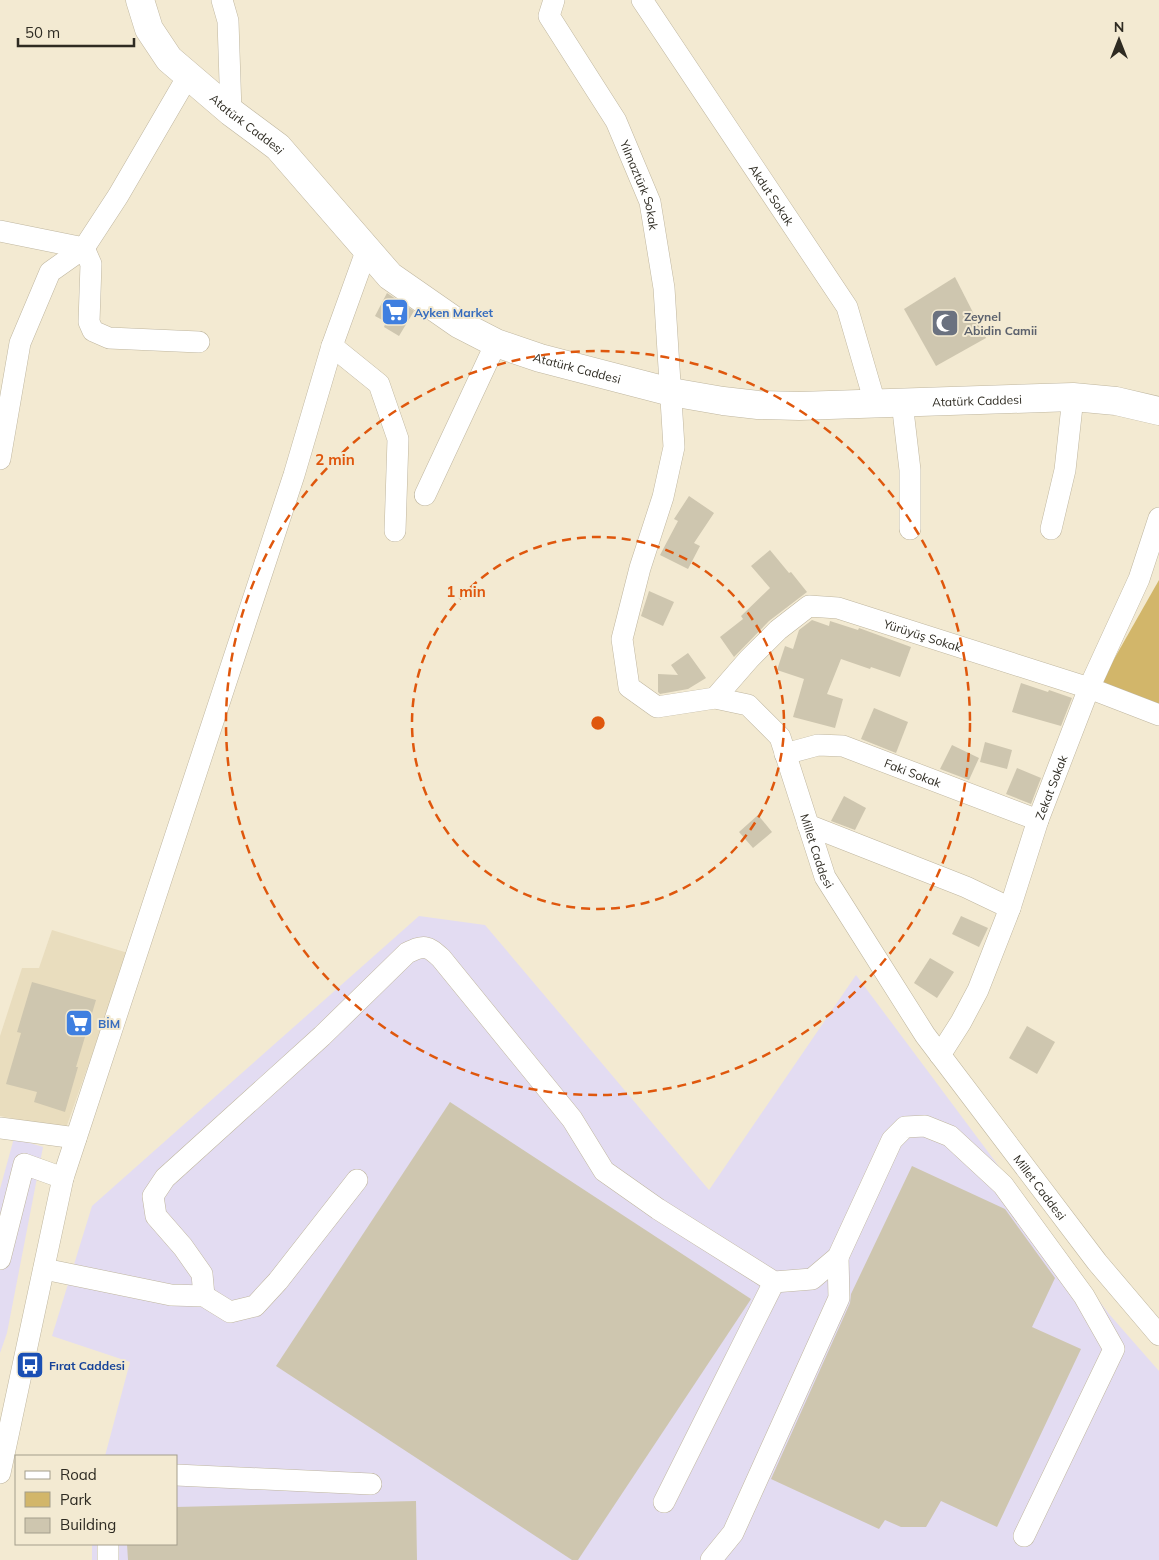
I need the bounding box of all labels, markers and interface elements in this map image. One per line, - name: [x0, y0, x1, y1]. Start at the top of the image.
- scale bar: [18, 15, 134, 47]
- north arrow: [1094, 15, 1144, 65]
- text: N: [1114, 18, 1124, 36]
- text: 50 m: [25, 23, 60, 42]
- street label: Atatürk Caddesi: [207, 90, 288, 157]
- street label: Yılmaztürk Sokak: [617, 137, 662, 232]
- street label: Akdut Sokak: [746, 161, 798, 229]
- supermarket icon: Ayken Market: [380, 297, 410, 327]
- place label: Ayken Market: [414, 305, 493, 320]
- mosque icon: Zeynel Abidin Camii: [930, 308, 960, 338]
- place label: Zeynel Abidin Camii: [964, 309, 1037, 338]
- street label: Atatürk Caddesi: [531, 349, 623, 386]
- street label: Atatürk Caddesi: [932, 391, 1022, 409]
- text: 2 min: [315, 450, 355, 469]
- text: 1 min: [446, 582, 486, 601]
- street label: Yürüyüş Sokak: [881, 615, 964, 655]
- centre of rings: [589, 714, 607, 732]
- street label: Zekat Sokak: [1031, 752, 1070, 822]
- street label: Faki Sokak: [882, 755, 944, 790]
- street label: Millet Caddesi: [798, 812, 838, 891]
- supermarket icon: BİM: [64, 1008, 94, 1038]
- place label: BİM: [98, 1016, 120, 1031]
- street label: Millet Caddesi: [1011, 1151, 1070, 1223]
- bus stop icon: Fırat Caddesi: [15, 1350, 45, 1380]
- place label: Fırat Caddesi: [49, 1358, 125, 1373]
- legend: [15, 1455, 178, 1545]
- text: Road: [60, 1465, 97, 1484]
- text: Park: [60, 1490, 92, 1509]
- text: Building: [60, 1515, 116, 1534]

